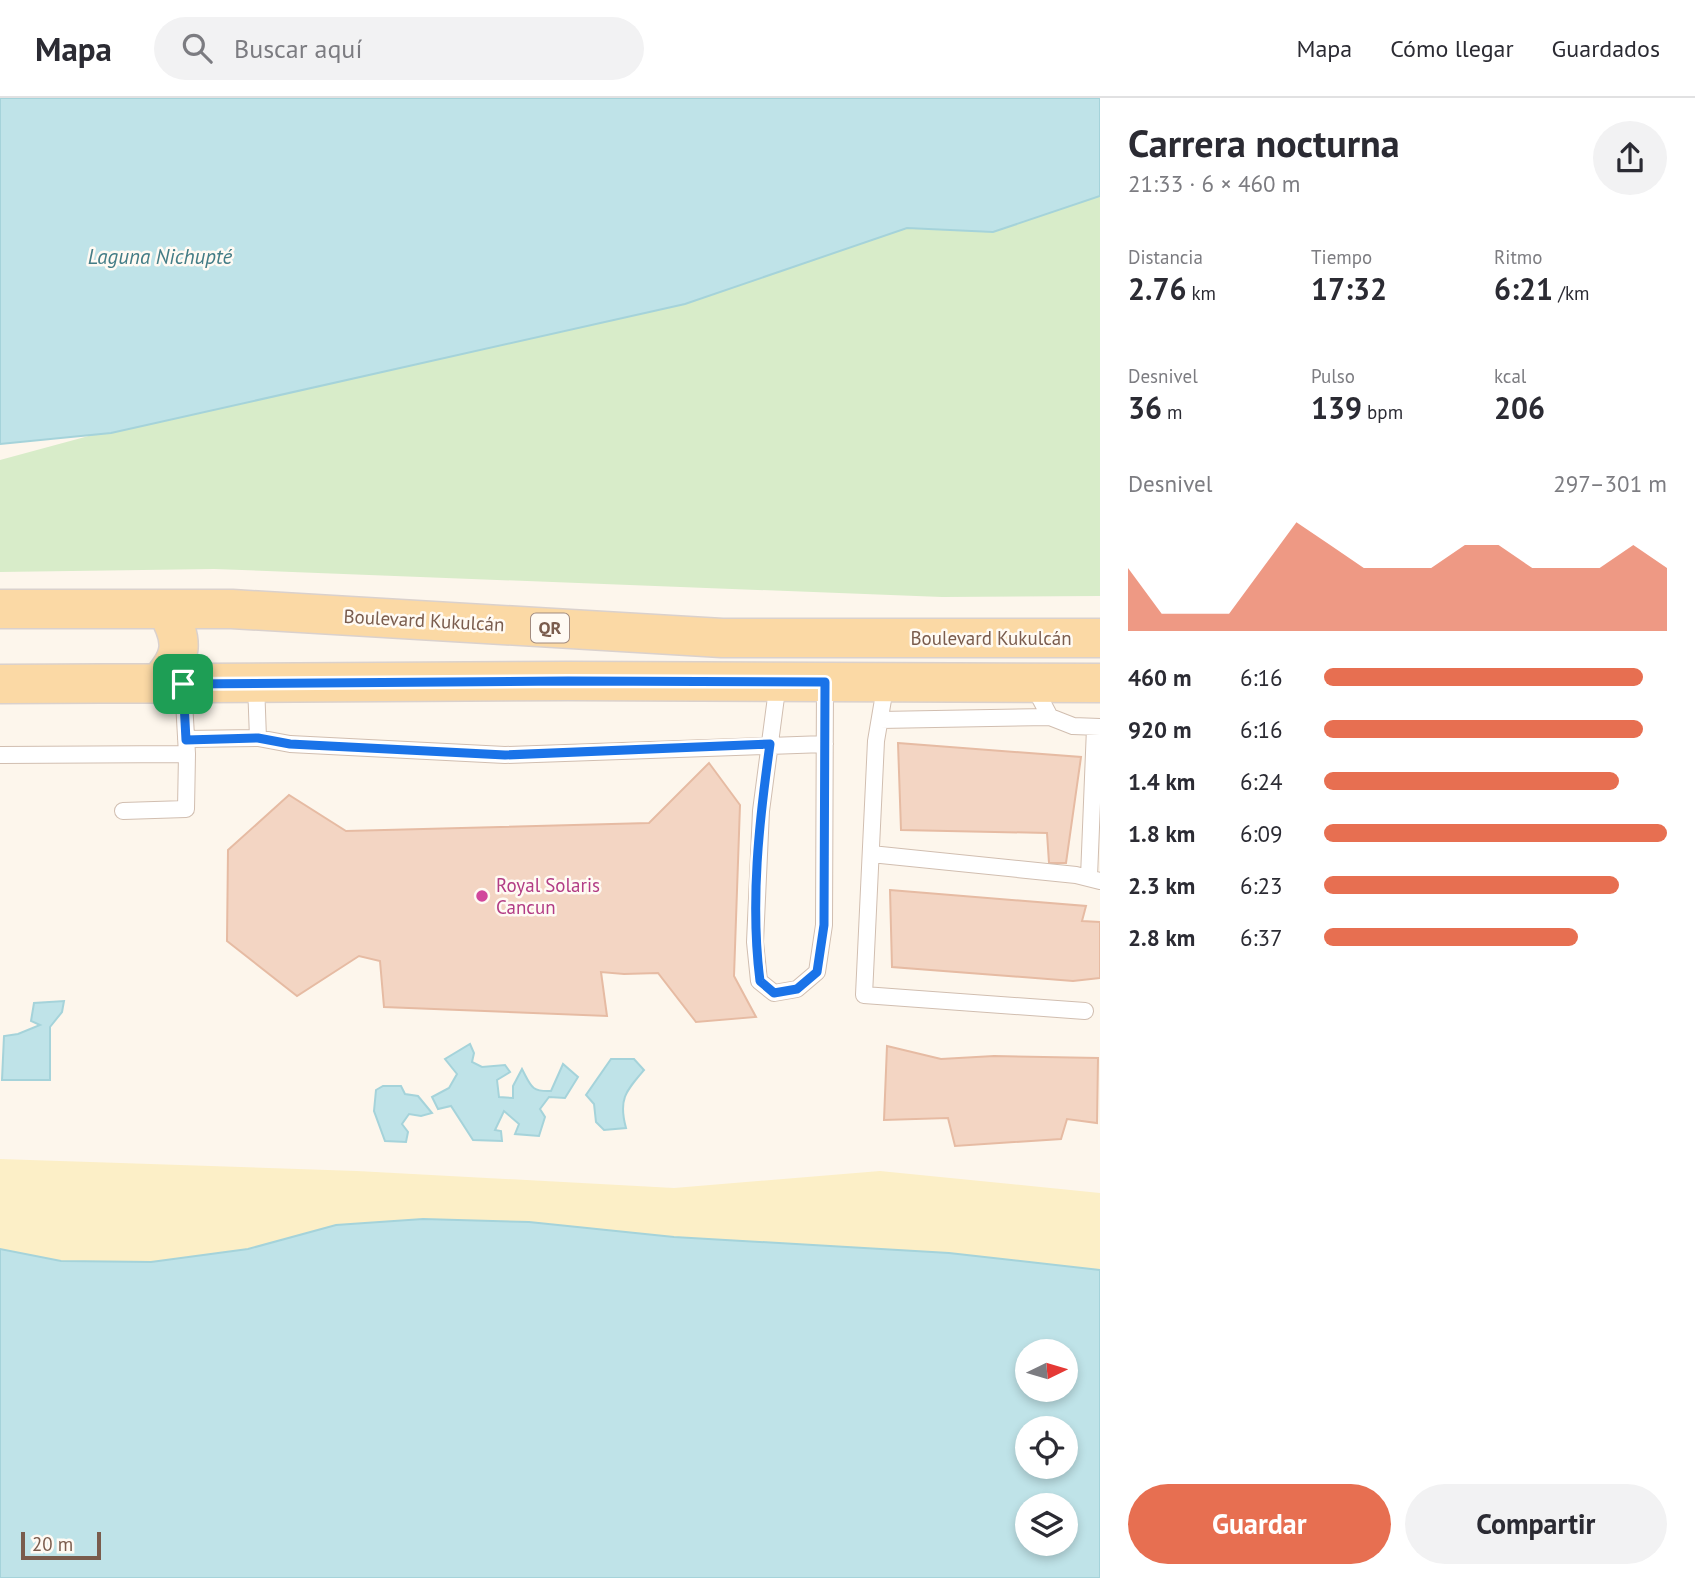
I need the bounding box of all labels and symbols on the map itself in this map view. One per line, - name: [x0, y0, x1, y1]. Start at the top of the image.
- water label: Laguna Nichupté: [88, 243, 233, 270]
- street label: Boulevard Kukulcán: [343, 604, 505, 636]
- road number: QR: [531, 614, 569, 642]
- street label: Boulevard Kukulcán: [910, 626, 1072, 650]
- pin: [153, 654, 213, 714]
- place label: Royal Solaris Cancun: [496, 873, 600, 919]
- marker: Royal Solaris Cancun: [474, 888, 490, 904]
- north arrow: [1015, 1339, 1078, 1402]
- scale bar: [21, 1529, 102, 1561]

